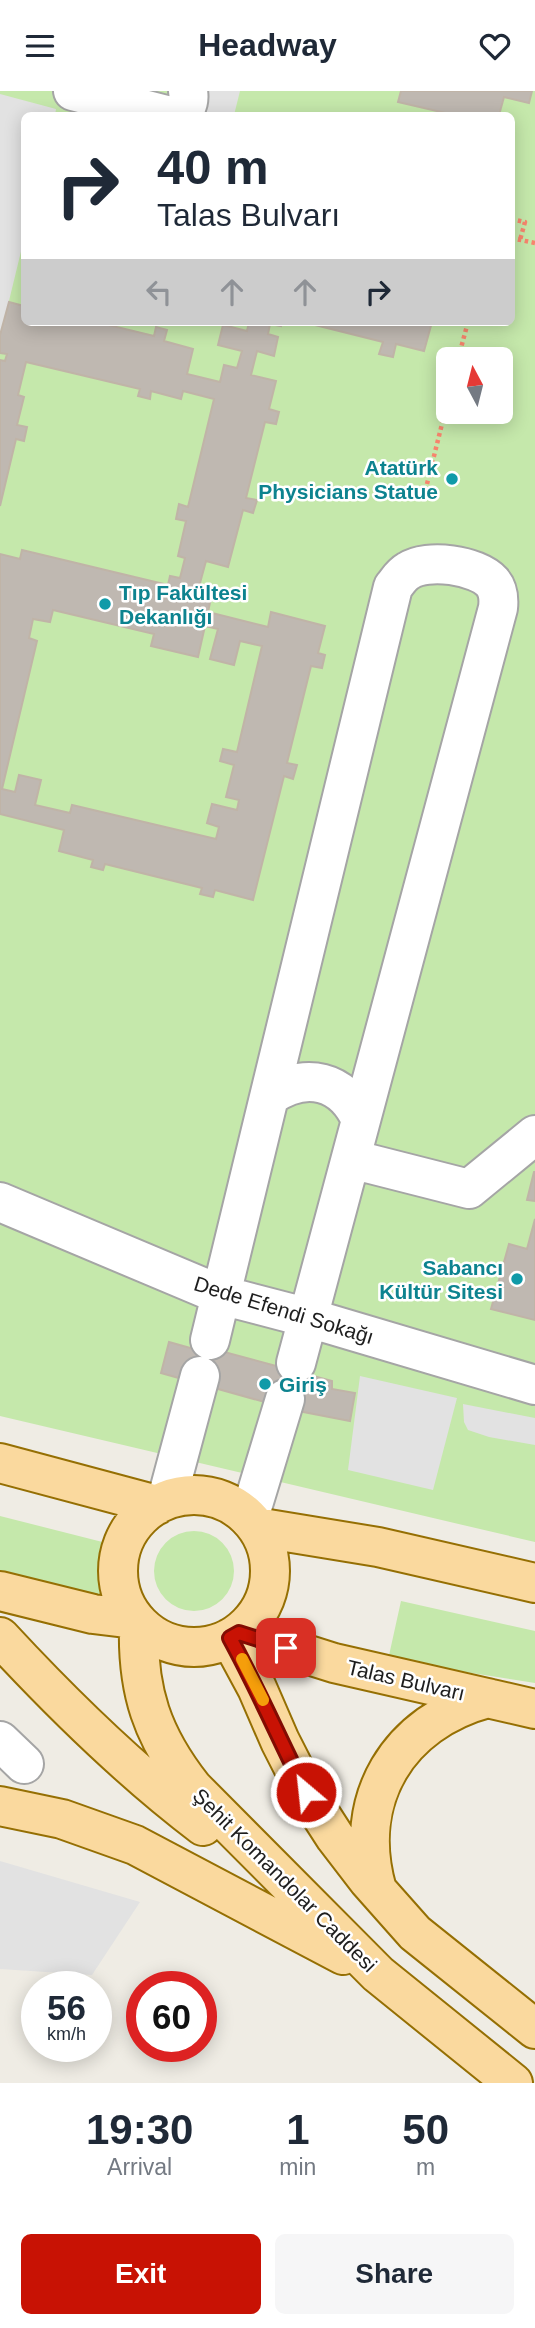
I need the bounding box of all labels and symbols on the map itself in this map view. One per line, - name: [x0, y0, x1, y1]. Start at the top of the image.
- north arrow: [436, 347, 513, 423]
- place label: Atatürk Physicians Statue: [258, 456, 438, 503]
- marker: Atatürk Physicians Statue: [444, 471, 460, 487]
- place label: Tıp Fakültesi Dekanlığı: [119, 581, 247, 628]
- marker: Tıp Fakültesi Dekanlığı: [97, 596, 113, 612]
- place label: Sabancı Kültür Sitesi: [379, 1256, 503, 1303]
- marker: Sabancı Kültür Sitesi: [509, 1271, 525, 1287]
- street label: Dede Efendi Sokağı: [191, 1272, 377, 1348]
- place label: Giriş: [279, 1373, 327, 1396]
- marker: Giriş: [257, 1376, 273, 1392]
- pin: [256, 1618, 316, 1678]
- street label: Talas Bulvarı: [345, 1655, 467, 1705]
- position arrow: [269, 1755, 343, 1829]
- street label: Şehit Komandolar Caddesi: [189, 1784, 381, 1976]
- speed limit sign: 60: [126, 1971, 217, 2062]

